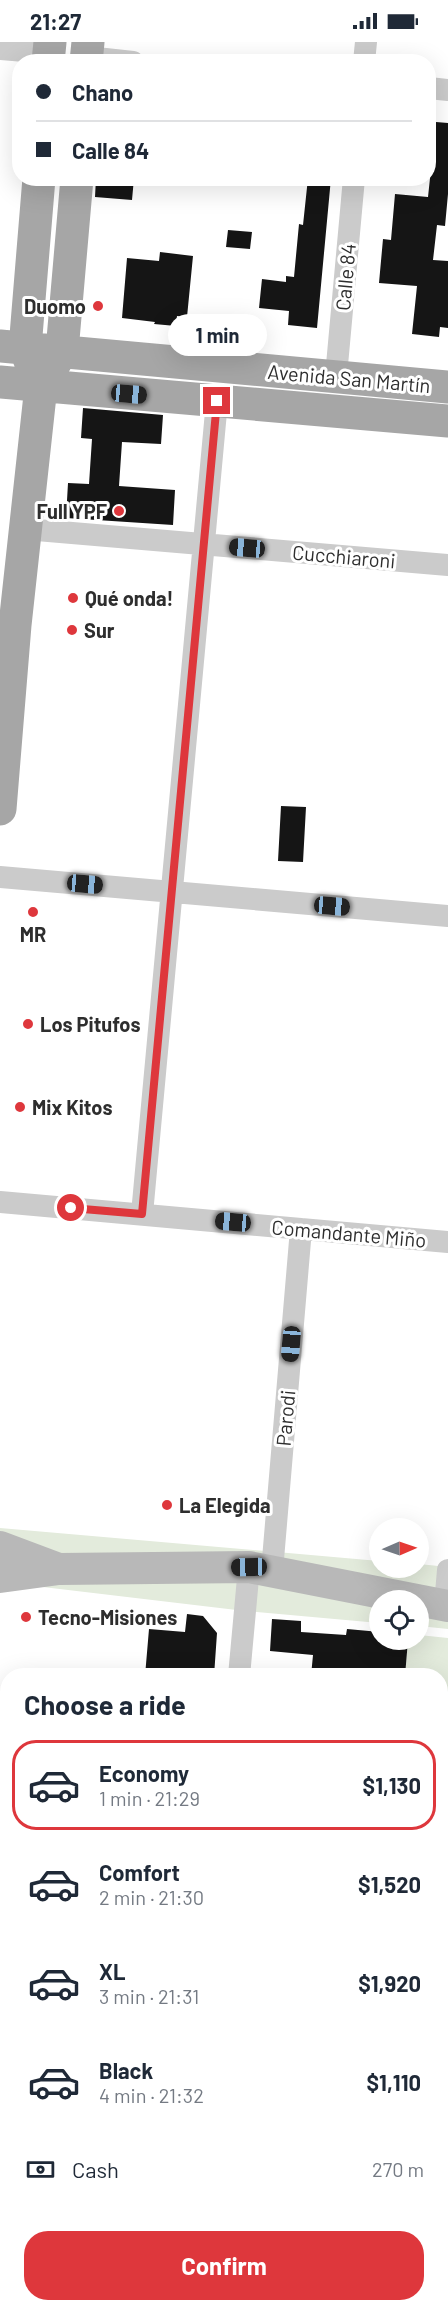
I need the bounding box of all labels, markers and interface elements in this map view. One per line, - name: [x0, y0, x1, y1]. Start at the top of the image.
- text: 21:27: [30, 8, 81, 34]
- text: Chano: [72, 79, 133, 105]
- text: Calle 84: [72, 137, 149, 163]
- street label: Calle 84: [330, 242, 360, 312]
- place label: Duomo: [24, 294, 86, 318]
- marker: Duomo: [91, 299, 105, 313]
- callout: 1 min: [168, 314, 266, 356]
- text: 1 min: [196, 323, 239, 347]
- street label: Avenida San Martín: [267, 359, 431, 397]
- car: [110, 383, 148, 405]
- route end: [203, 387, 230, 414]
- place label: Full YPF: [37, 499, 107, 523]
- marker: Full YPF: [112, 504, 126, 518]
- car: [228, 537, 266, 559]
- street label: Cucchiaroni: [291, 540, 397, 572]
- place label: Qué onda!: [85, 586, 173, 610]
- marker: Qué onda!: [66, 591, 80, 605]
- place label: Sur: [84, 618, 115, 642]
- marker: Sur: [65, 623, 79, 637]
- car: [66, 873, 104, 895]
- car: [313, 895, 351, 917]
- marker: MR: [26, 905, 40, 919]
- place label: MR: [20, 922, 46, 946]
- place label: Los Pitufos: [40, 1012, 140, 1036]
- marker: Los Pitufos: [21, 1017, 35, 1031]
- place label: Mix Kitos: [32, 1095, 112, 1119]
- marker: Mix Kitos: [13, 1100, 27, 1114]
- route start: [57, 1194, 84, 1221]
- car: [214, 1211, 252, 1233]
- street label: Comandante Miño: [271, 1214, 427, 1252]
- car: [280, 1325, 302, 1363]
- street label: Parodi: [271, 1389, 299, 1447]
- place label: La Elegida: [179, 1493, 271, 1517]
- marker: La Elegida: [160, 1498, 174, 1512]
- north arrow: [369, 1518, 429, 1578]
- map controls: [369, 1518, 429, 1650]
- car: [231, 1558, 267, 1576]
- button: locate: [369, 1590, 429, 1650]
- place label: Tecno-Misiones: [38, 1605, 177, 1629]
- marker: Tecno-Misiones: [19, 1610, 33, 1624]
- text: Choose a ride: [24, 1688, 186, 1720]
- icon: car: [27, 1758, 81, 1812]
- text: Economy: [99, 1760, 189, 1786]
- text: $1,130: [363, 1772, 421, 1798]
- text: 1 min · 21:29: [99, 1786, 200, 1810]
- icon: car: [27, 1857, 81, 1911]
- text: Comfort: [99, 1859, 180, 1885]
- text: $1,520: [358, 1871, 421, 1897]
- text: 2 min · 21:30: [99, 1885, 204, 1909]
- icon: car: [27, 1956, 81, 2010]
- text: XL: [99, 1958, 125, 1984]
- text: $1,920: [358, 1970, 421, 1996]
- text: 3 min · 21:31: [99, 1984, 199, 2008]
- icon: car: [27, 2055, 81, 2109]
- text: Black: [99, 2057, 153, 2083]
- text: $1,110: [367, 2069, 421, 2095]
- text: 4 min · 21:32: [99, 2083, 204, 2107]
- icon: cash: [24, 2153, 57, 2186]
- text: Cash: [72, 2156, 119, 2182]
- text: 270 m: [372, 2157, 424, 2181]
- button: Confirm: [24, 2231, 424, 2300]

